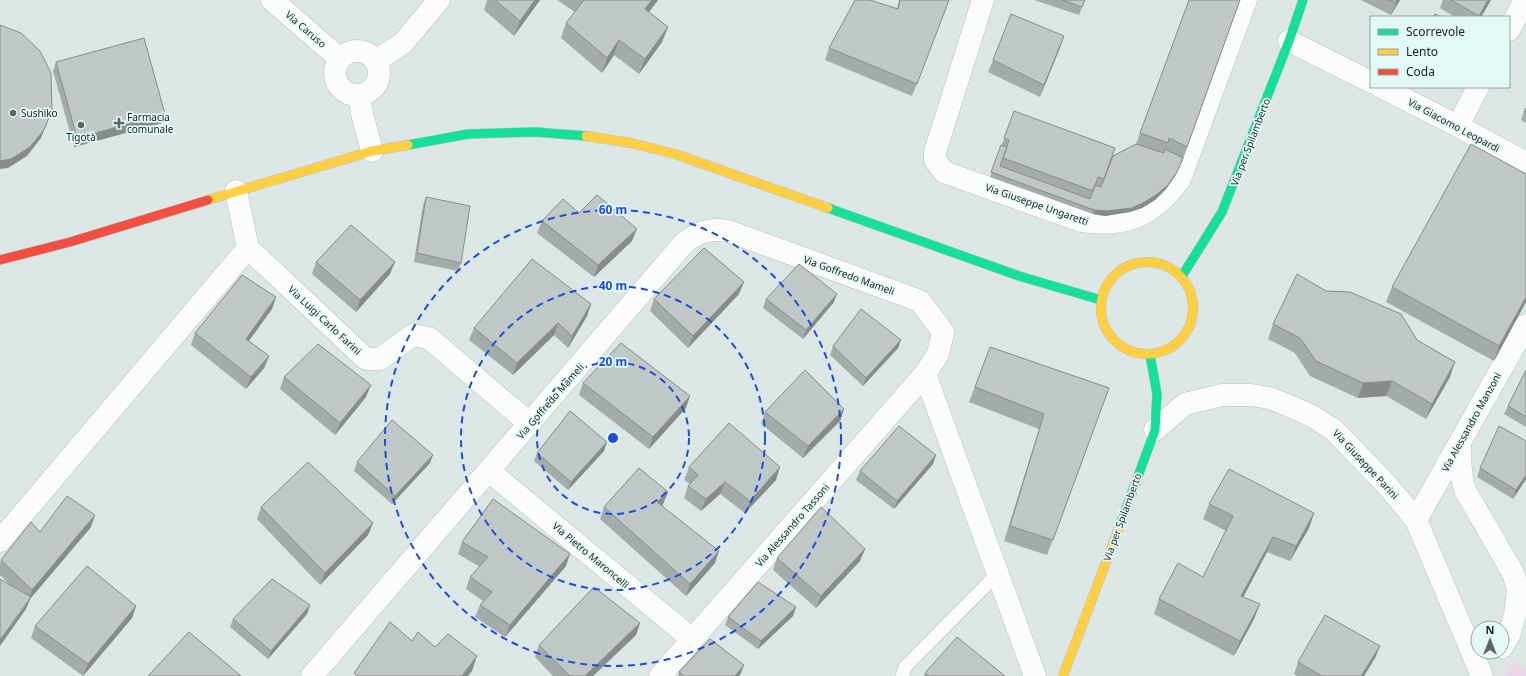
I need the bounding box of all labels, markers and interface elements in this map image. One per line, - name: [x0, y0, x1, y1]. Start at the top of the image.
- street label: Via Caruso: [283, 7, 329, 51]
- legend: [1370, 16, 1510, 88]
- text: Scorrevole: [1406, 23, 1465, 40]
- text: Lento: [1406, 43, 1438, 60]
- text: Coda: [1406, 63, 1435, 80]
- street label: Via Giacomo Leopardi: [1405, 95, 1503, 155]
- street label: Via per Spilamberto: [1227, 96, 1273, 188]
- place label: Sushiko: [21, 106, 58, 120]
- marker: Sushiko: [8, 108, 18, 118]
- place label: Farmacia comunale: [127, 110, 174, 136]
- marker: Farmacia comunale: [114, 118, 124, 128]
- marker: Tigotà: [76, 120, 86, 130]
- place label: Tigotà: [66, 130, 96, 144]
- street label: Via Giuseppe Ungaretti: [983, 180, 1091, 228]
- text: 60 m: [599, 201, 627, 218]
- street label: Via Goffredo Mameli: [801, 252, 897, 298]
- text: 40 m: [599, 277, 627, 294]
- street label: Via Luigi Carlo Farini: [285, 282, 365, 358]
- text: 20 m: [599, 353, 627, 370]
- street label: Via Goffredo Mameli: [513, 360, 587, 442]
- street label: Via Alessandro Manzoni: [1438, 370, 1504, 474]
- street label: Via Giuseppe Parini: [1330, 426, 1402, 502]
- centre of rings: [606, 431, 620, 445]
- street label: Via per Spilamberto: [1100, 471, 1144, 563]
- street label: Via Alessandro Tassoni: [752, 480, 832, 570]
- street label: Via Pietro Maroncelli: [550, 519, 632, 591]
- north arrow: [1470, 620, 1510, 660]
- text: N: [1486, 622, 1494, 637]

